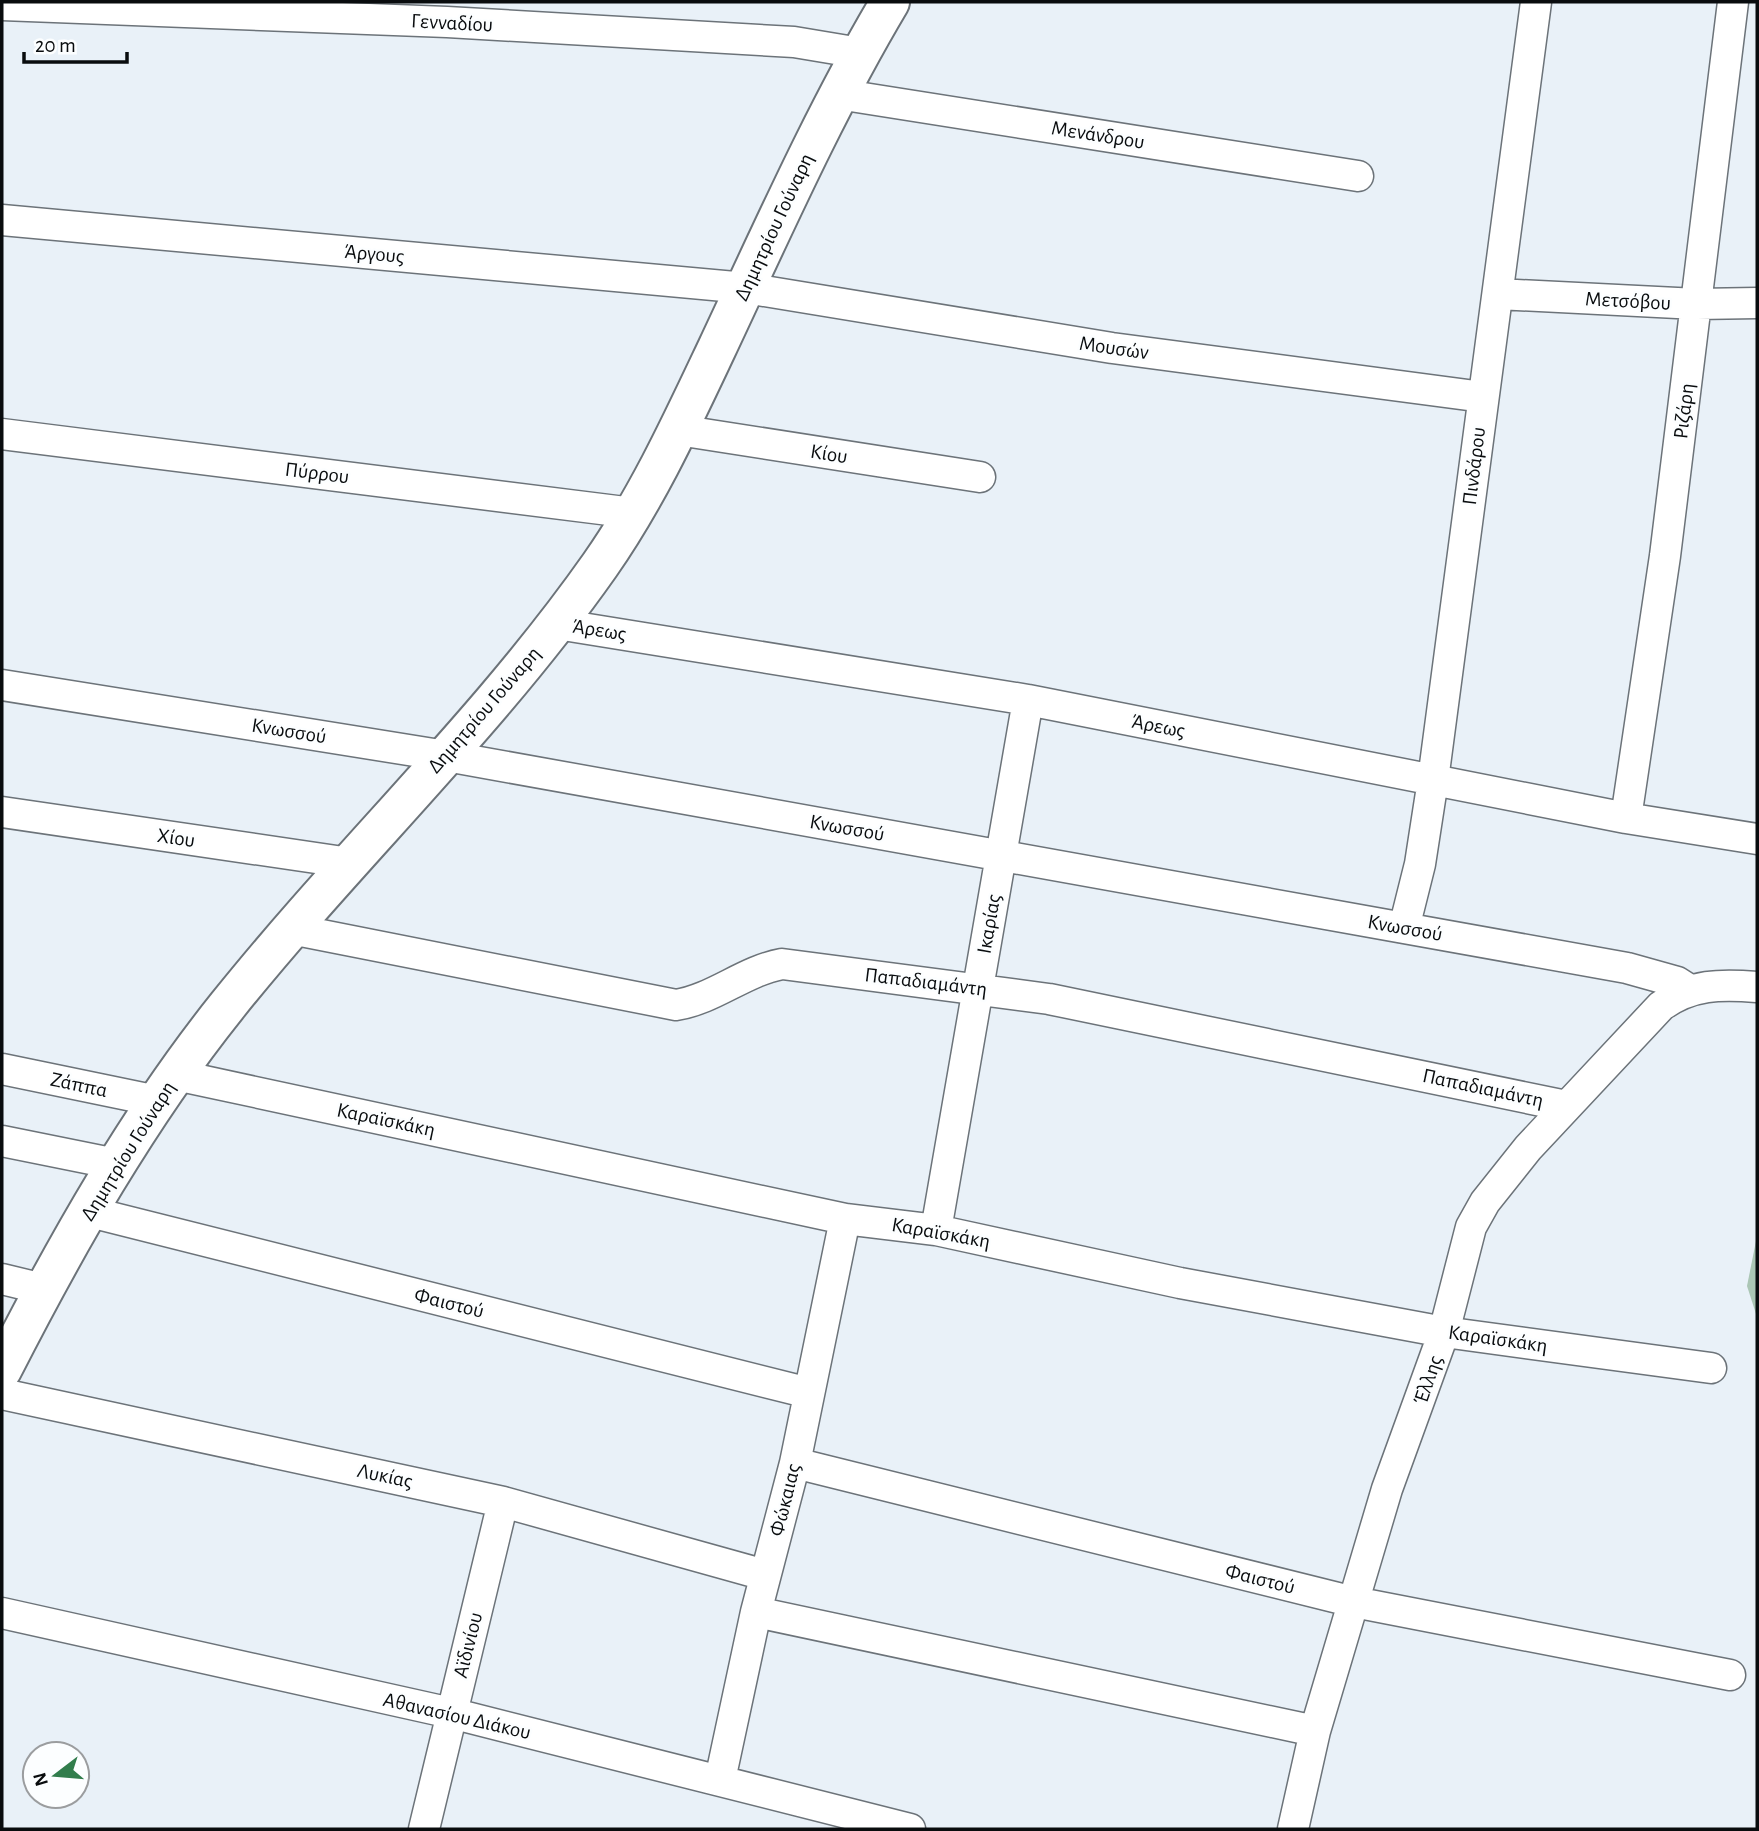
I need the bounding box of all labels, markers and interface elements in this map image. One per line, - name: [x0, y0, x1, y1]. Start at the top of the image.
- street label: Γενναδίου: [410, 10, 494, 36]
- scale bar: [24, 21, 128, 65]
- text: 20 m: [35, 35, 76, 56]
- street label: Μενάνδρου: [1050, 117, 1146, 153]
- street label: Δημητρίου Γούναρη: [731, 150, 817, 304]
- street label: Άργους: [343, 241, 405, 267]
- street label: Μετσόβου: [1585, 288, 1671, 314]
- street label: Μουσών: [1078, 333, 1150, 363]
- street label: Ριζάρη: [1670, 382, 1698, 440]
- street label: Πινδάρου: [1459, 426, 1489, 506]
- street label: Κίου: [809, 441, 849, 467]
- street label: Πύρρου: [284, 459, 350, 487]
- street label: Άρεως: [570, 615, 628, 645]
- street label: Δημητρίου Γούναρη: [424, 643, 544, 777]
- street label: Άρεως: [1129, 710, 1187, 742]
- street label: Κνωσσού: [250, 715, 328, 747]
- street label: Κνωσσού: [808, 811, 886, 845]
- street label: Χίου: [156, 825, 196, 851]
- street label: Ικαρίας: [973, 892, 1005, 956]
- street label: Κνωσσού: [1366, 911, 1444, 945]
- street label: Παπαδιαμάντη: [864, 964, 988, 1000]
- street label: Παπαδιαμάντη: [1421, 1065, 1545, 1111]
- street label: Ζάππα: [49, 1069, 109, 1101]
- street label: Δημητρίου Γούναρη: [77, 1078, 179, 1224]
- street label: Καραϊσκάκη: [335, 1099, 437, 1141]
- street label: Καραϊσκάκη: [890, 1214, 992, 1252]
- street label: Φαιστού: [412, 1284, 486, 1322]
- street label: Καραϊσκάκη: [1447, 1322, 1549, 1356]
- street label: Έλλης: [1410, 1353, 1446, 1407]
- street label: Λυκίας: [355, 1460, 415, 1492]
- street label: Φώκαιας: [766, 1462, 804, 1538]
- street label: Φαιστού: [1223, 1560, 1297, 1598]
- street label: Αϊδινίου: [450, 1610, 486, 1680]
- street label: Αθανασίου Διάκου: [381, 1689, 533, 1743]
- north arrow: [21, 1740, 91, 1810]
- text: N: [30, 1770, 52, 1788]

